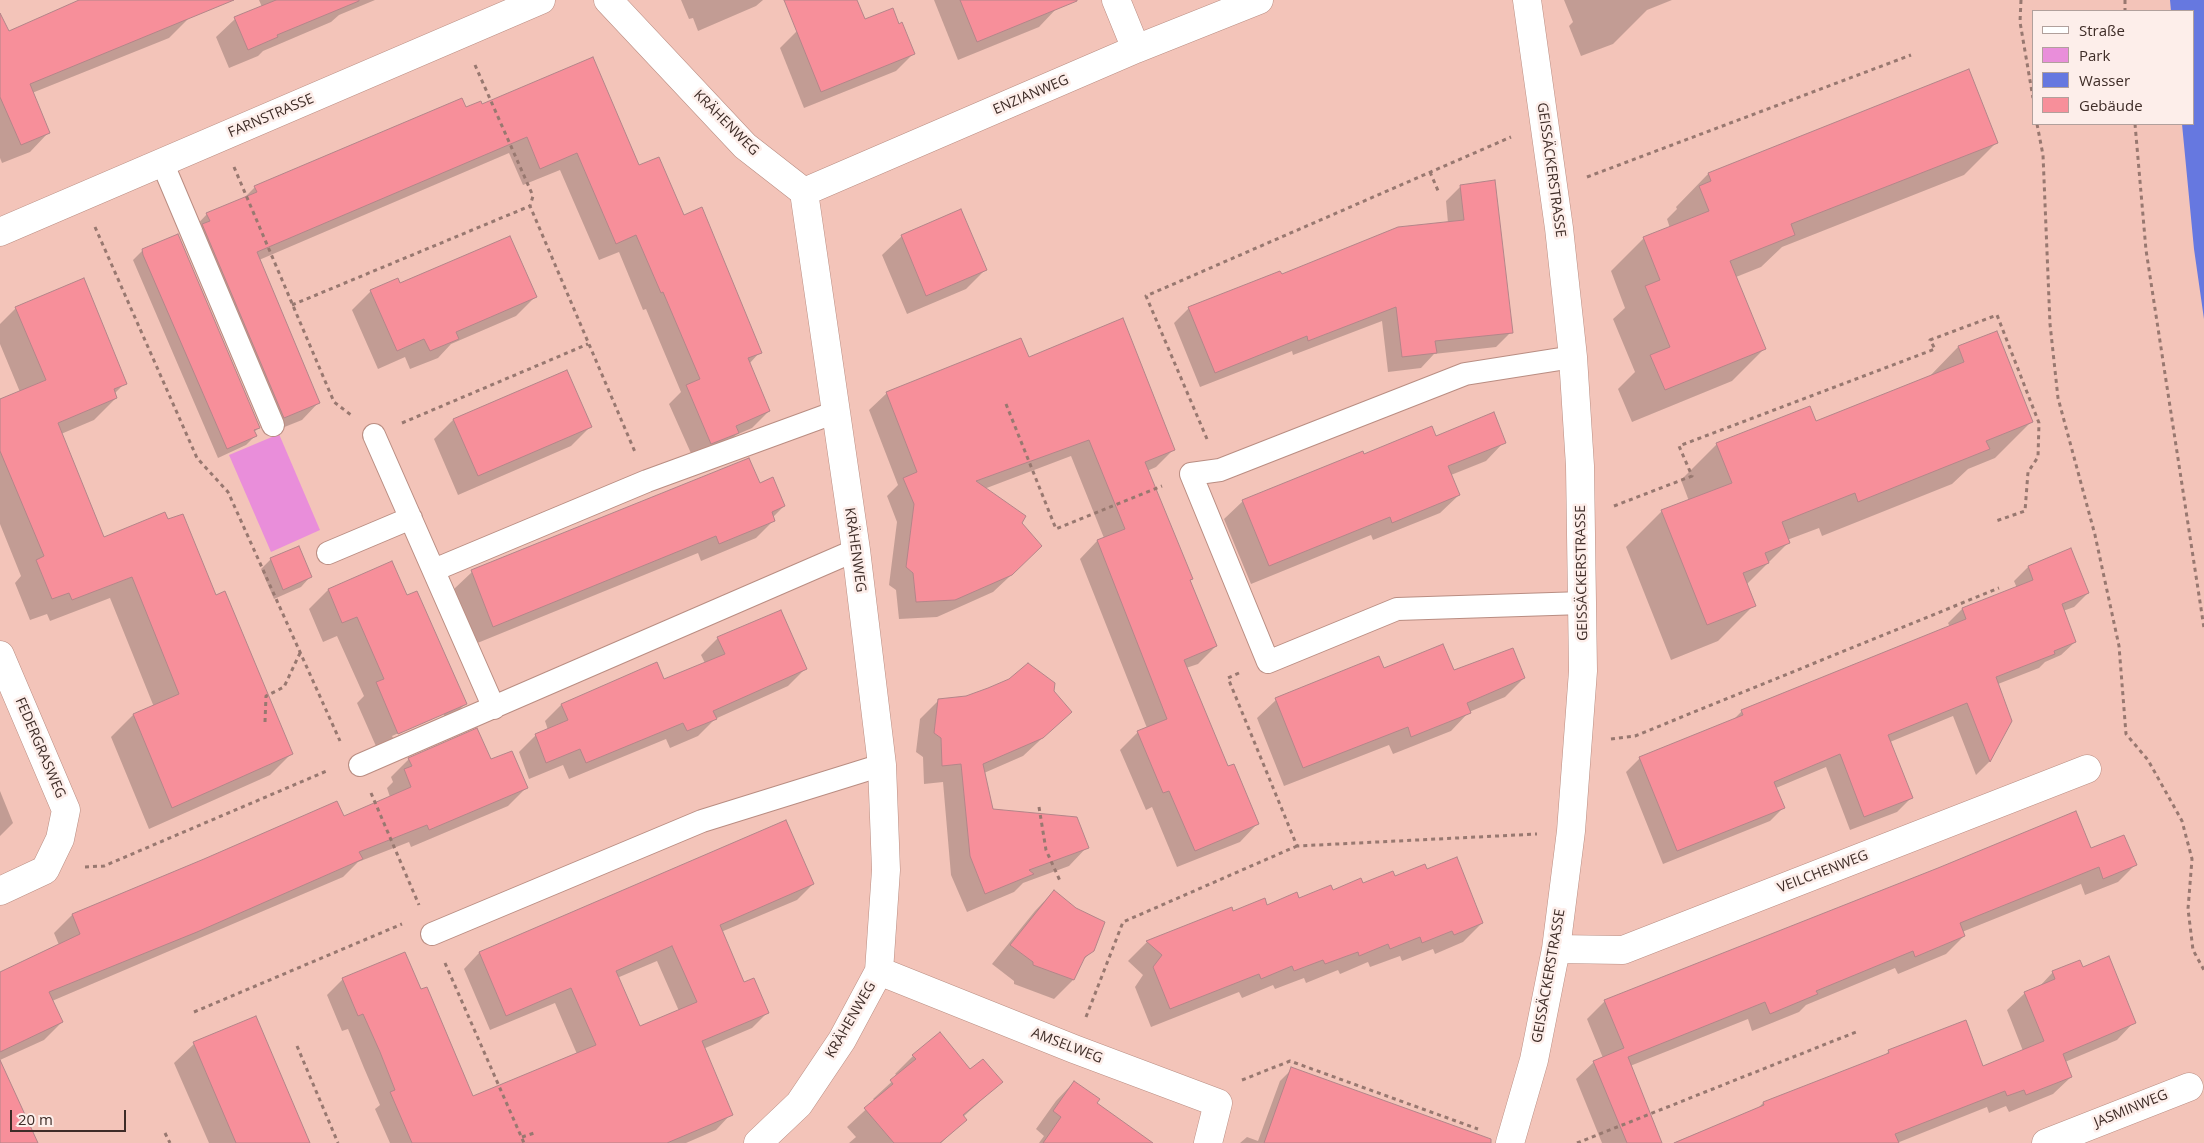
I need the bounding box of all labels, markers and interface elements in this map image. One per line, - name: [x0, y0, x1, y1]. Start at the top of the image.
- legend: [2032, 10, 2194, 125]
- text: Straße: [2079, 20, 2125, 40]
- text: Park: [2079, 45, 2110, 65]
- text: Wasser: [2079, 70, 2130, 90]
- street label: ENZIANWEG: [991, 72, 1071, 118]
- street label: KRÄHENWEG: [690, 87, 762, 159]
- street label: FARNSTRASSE: [226, 90, 316, 142]
- text: Gebäude: [2079, 95, 2143, 115]
- street label: GEISSÄCKERSTRASSE: [1533, 102, 1569, 238]
- street label: GEISSÄCKERSTRASSE: [1572, 505, 1592, 641]
- street label: KRÄHENWEG: [841, 506, 869, 594]
- street label: FEDERGRASWEG: [11, 695, 69, 801]
- street label: VEILCHENWEG: [1775, 847, 1871, 897]
- street label: GEISSÄCKERSTRASSE: [1529, 908, 1569, 1044]
- street label: KRÄHENWEG: [822, 979, 880, 1061]
- street label: AMSELWEG: [1029, 1025, 1105, 1067]
- street label: JASMINWEG: [2092, 1087, 2170, 1131]
- scale bar: [12, 1100, 129, 1132]
- text: 20 m: [18, 1109, 53, 1129]

